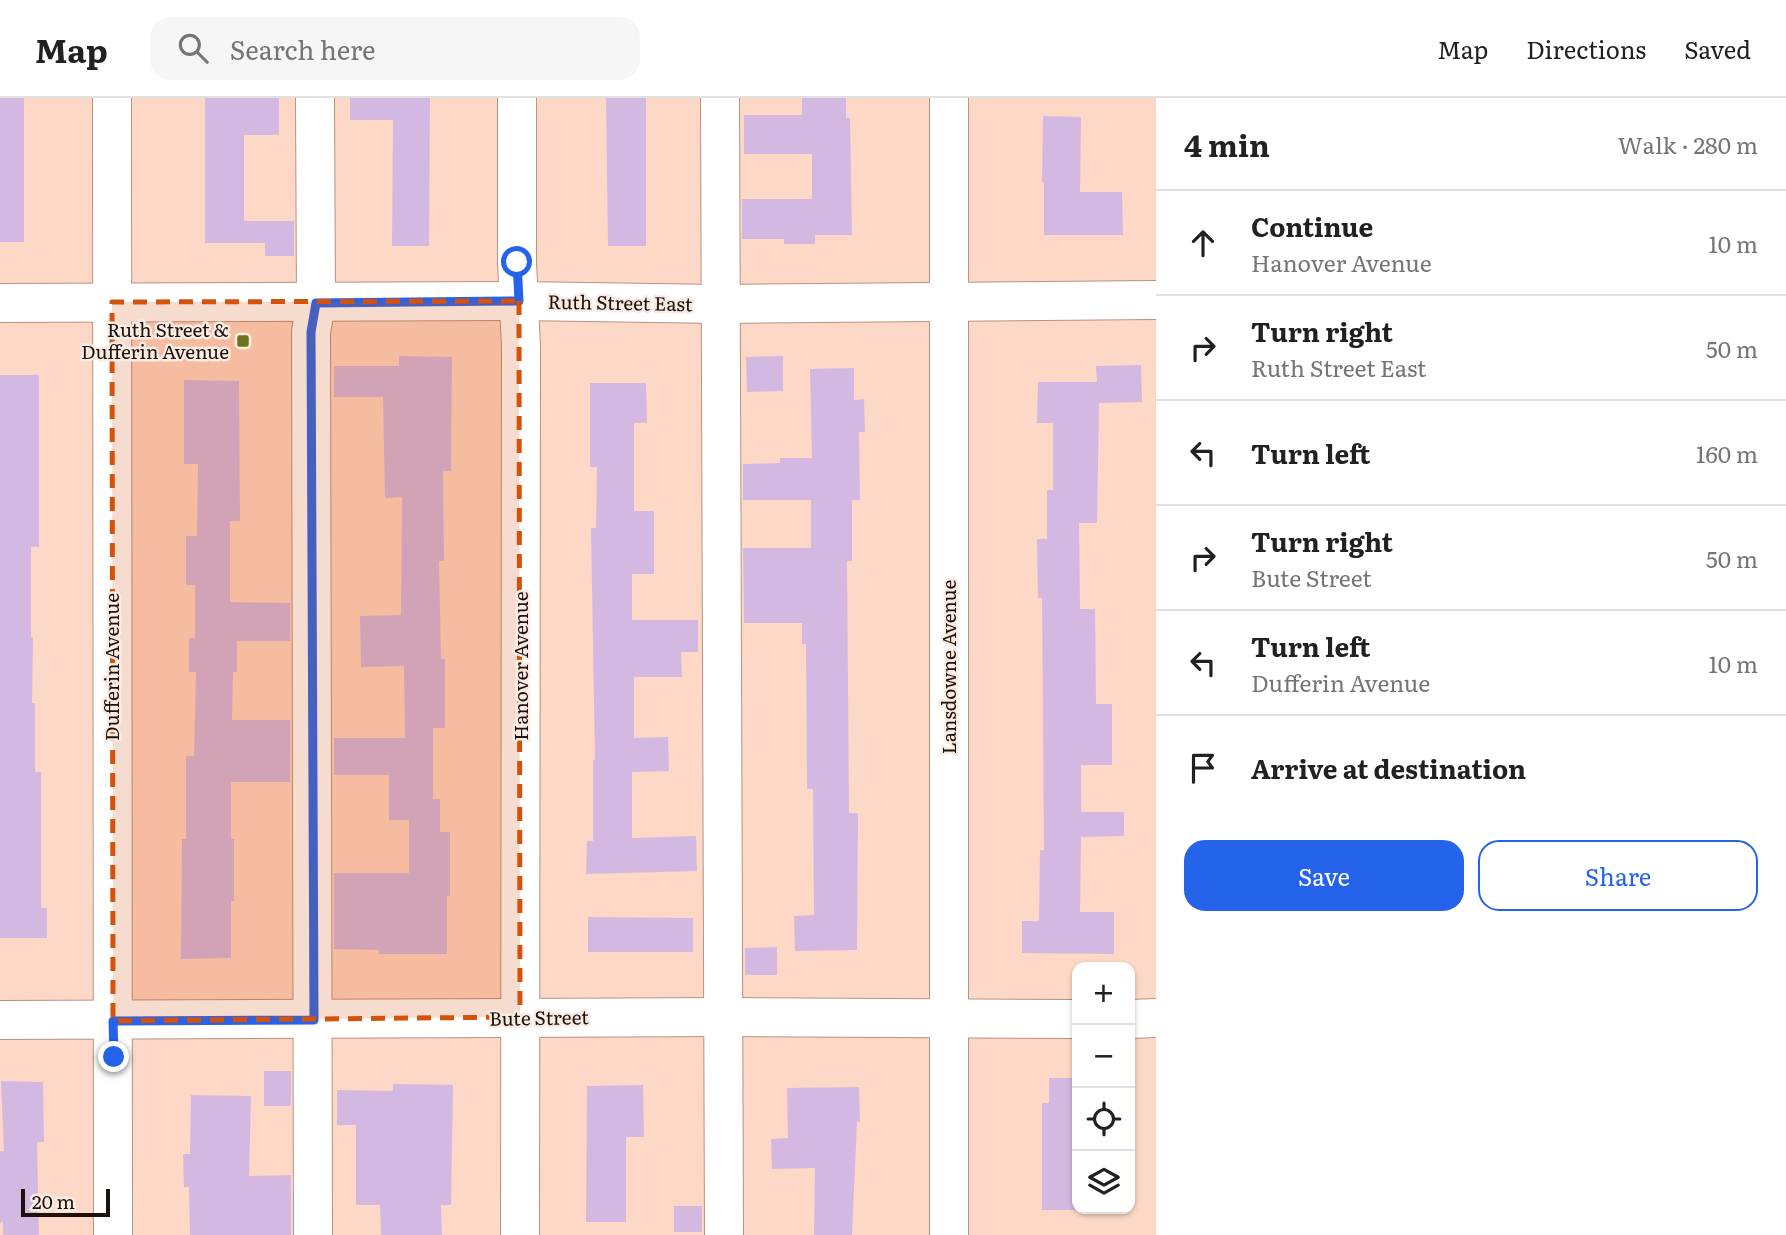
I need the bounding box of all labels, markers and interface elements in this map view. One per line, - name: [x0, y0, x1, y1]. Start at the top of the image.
- search box: [150, 17, 640, 80]
- text: Map: [35, 24, 108, 73]
- icon: search: [174, 29, 212, 67]
- text: Search here: [230, 29, 376, 68]
- text: Map: [1437, 31, 1488, 66]
- text: Directions: [1526, 31, 1646, 66]
- text: Saved: [1684, 31, 1751, 66]
- text: 4 min: [1184, 122, 1270, 166]
- text: Walk · 280 m: [1618, 127, 1758, 161]
- text: Continue: [1251, 206, 1373, 245]
- icon: ahead: [1184, 224, 1222, 262]
- text: 10 m: [1708, 226, 1758, 260]
- text: Hanover Avenue: [1251, 245, 1432, 279]
- route start: [501, 246, 532, 277]
- street label: Ruth Street East: [547, 287, 693, 317]
- text: Turn right: [1251, 311, 1393, 350]
- place label: Ruth Street & Dufferin Avenue: [81, 315, 229, 365]
- icon: right: [1184, 329, 1222, 367]
- text: 50 m: [1706, 331, 1758, 365]
- marker: Ruth Street & Dufferin Avenue: [235, 333, 251, 349]
- text: Ruth Street East: [1251, 350, 1426, 384]
- text: Turn left: [1251, 433, 1370, 472]
- icon: left: [1184, 434, 1222, 472]
- text: 160 m: [1696, 436, 1758, 470]
- text: Turn right: [1251, 521, 1393, 560]
- icon: right: [1184, 539, 1222, 577]
- text: 50 m: [1706, 541, 1758, 575]
- text: Bute Street: [1251, 560, 1372, 594]
- street label: Lansdowne Avenue: [934, 580, 962, 754]
- street label: Hanover Avenue: [506, 591, 534, 741]
- street label: Dufferin Avenue: [97, 593, 125, 741]
- text: Turn left: [1251, 626, 1370, 665]
- icon: left: [1184, 644, 1222, 682]
- text: 10 m: [1708, 646, 1758, 680]
- text: Dufferin Avenue: [1251, 665, 1430, 699]
- text: Arrive at destination: [1251, 748, 1526, 787]
- icon: arrive: [1184, 749, 1222, 787]
- button: Save: [1184, 840, 1464, 911]
- button: Share: [1478, 840, 1758, 911]
- map controls: [1072, 962, 1135, 1214]
- button: +: [1072, 962, 1135, 1025]
- street label: Bute Street: [489, 1002, 589, 1032]
- button: −: [1072, 1025, 1135, 1088]
- route end: [98, 1041, 129, 1072]
- button: locate: [1072, 1088, 1135, 1151]
- button: layers: [1072, 1151, 1135, 1214]
- scale bar: [21, 1186, 110, 1218]
- text: 20 m: [32, 1187, 75, 1215]

